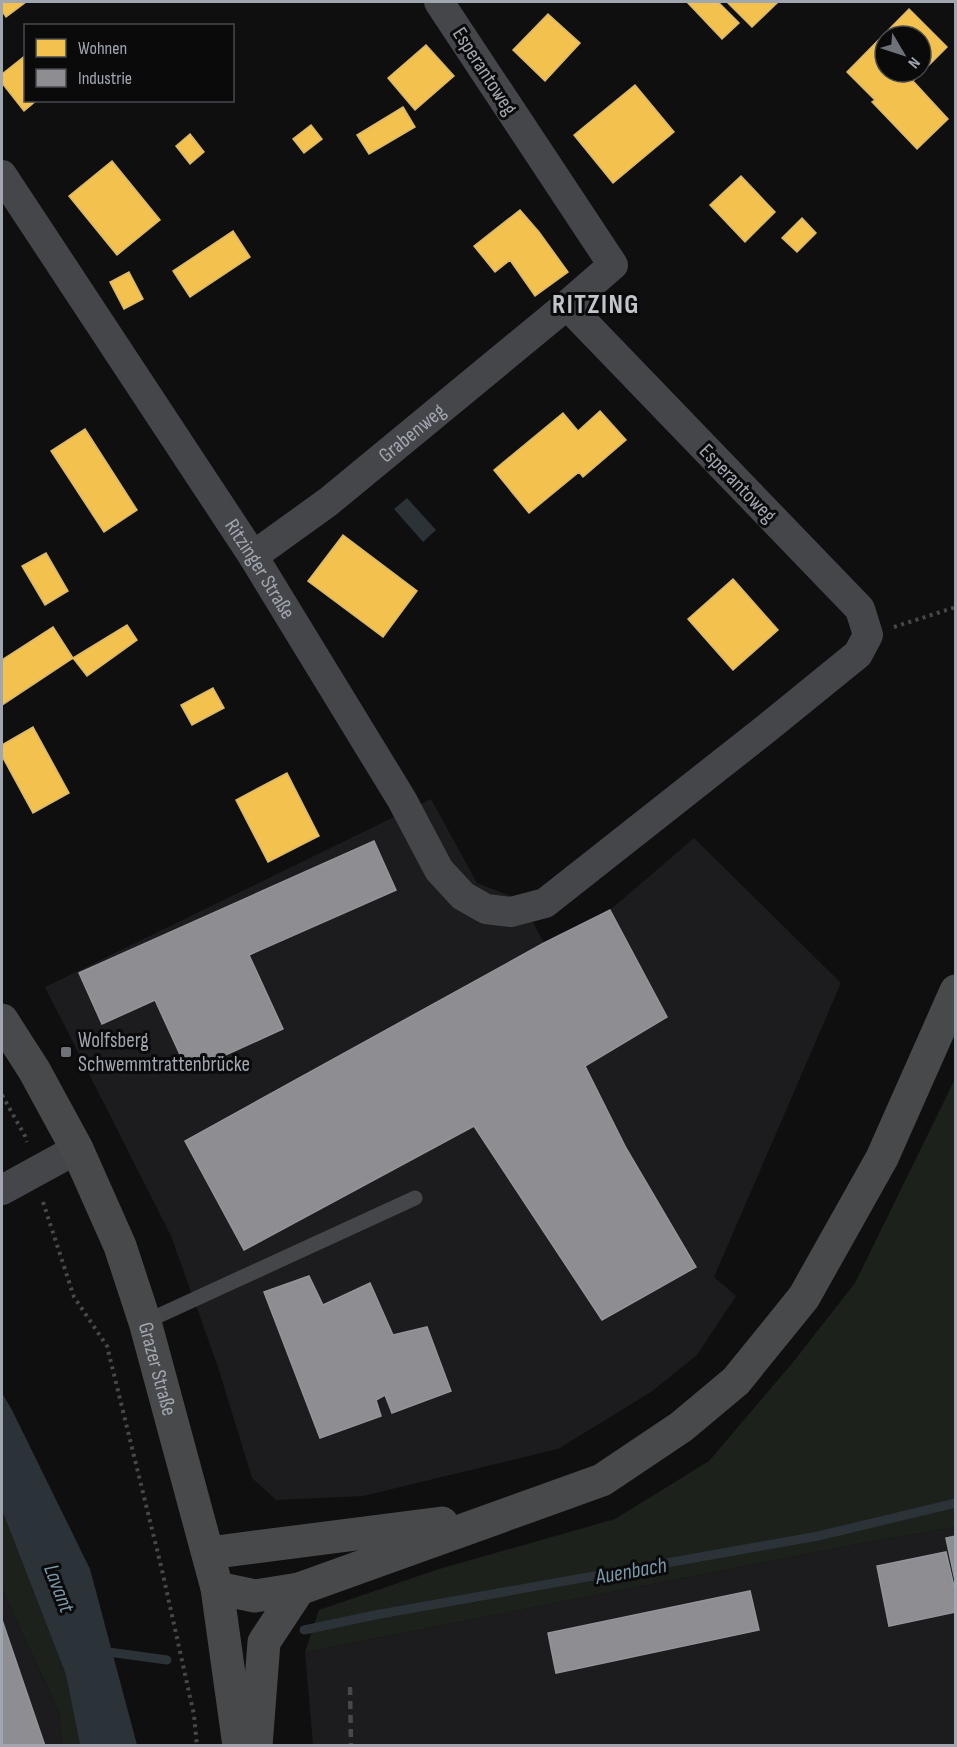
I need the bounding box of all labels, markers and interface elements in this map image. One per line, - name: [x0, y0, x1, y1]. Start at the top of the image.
- street label: Esperantoweg: [447, 23, 522, 120]
- legend: [24, 24, 234, 102]
- north arrow: [873, 24, 933, 84]
- text: Wohnen: [78, 38, 127, 59]
- text: N: [903, 53, 924, 72]
- text: Industrie: [78, 68, 132, 89]
- district label: RITZING: [552, 289, 640, 321]
- street label: Grabenweg: [374, 399, 451, 468]
- street label: Esperantoweg: [694, 439, 781, 528]
- street label: Ritzinger Straße: [219, 514, 300, 624]
- place label: Wolfsberg Schwemmtrattenbrücke: [78, 1028, 250, 1077]
- marker: Wolfsberg Schwemmtrattenbrücke: [59, 1045, 73, 1059]
- street label: Grazer Straße: [133, 1319, 182, 1419]
- water label: Auenbach: [593, 1552, 669, 1591]
- water label: Lavant: [37, 1561, 81, 1618]

